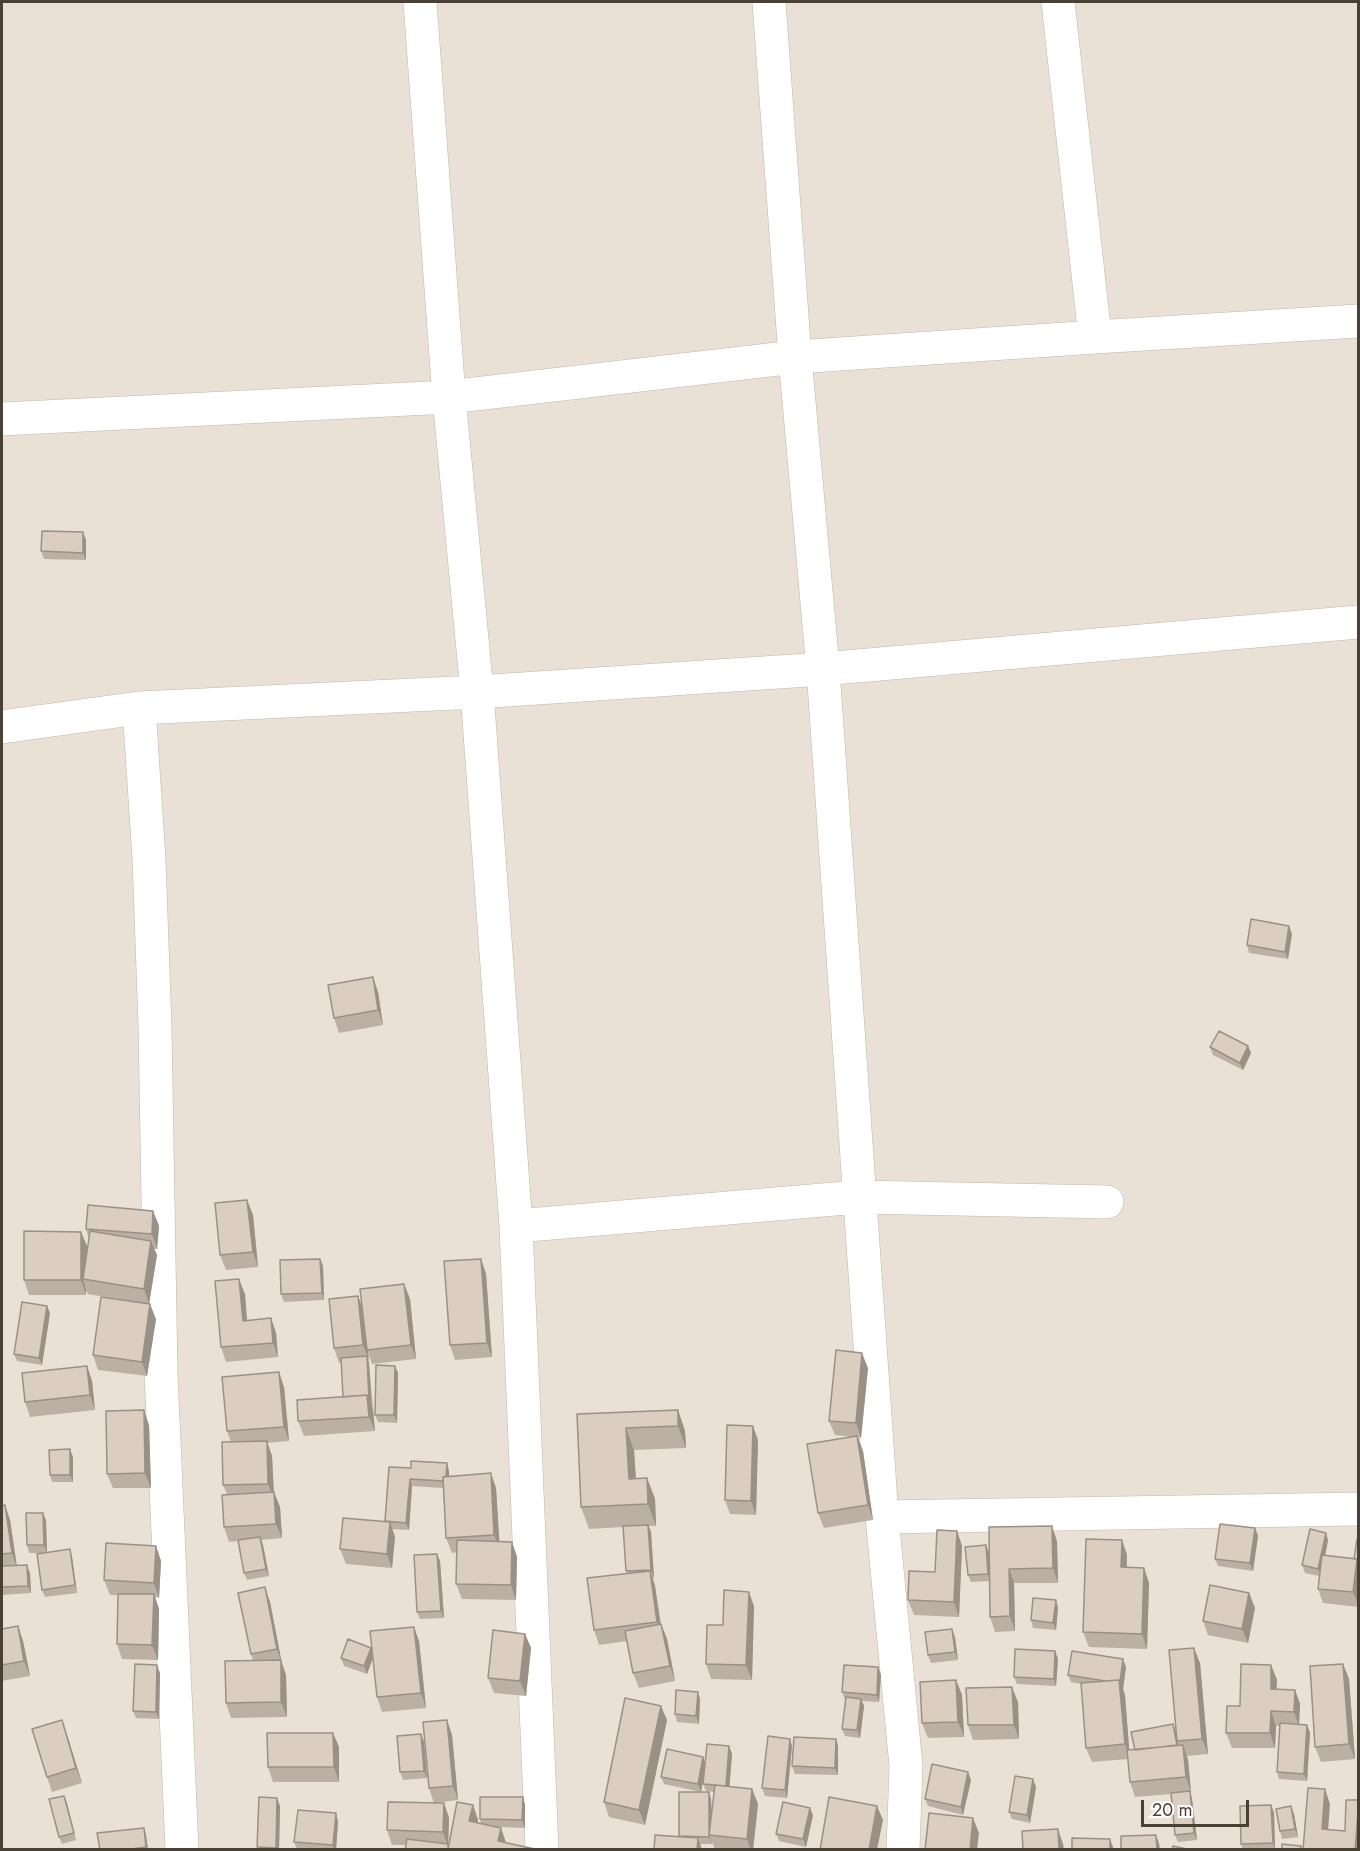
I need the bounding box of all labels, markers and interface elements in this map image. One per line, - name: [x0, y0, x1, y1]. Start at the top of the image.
- scale bar: [1144, 1788, 1252, 1826]
- text: 20 m: [1152, 1797, 1192, 1823]

